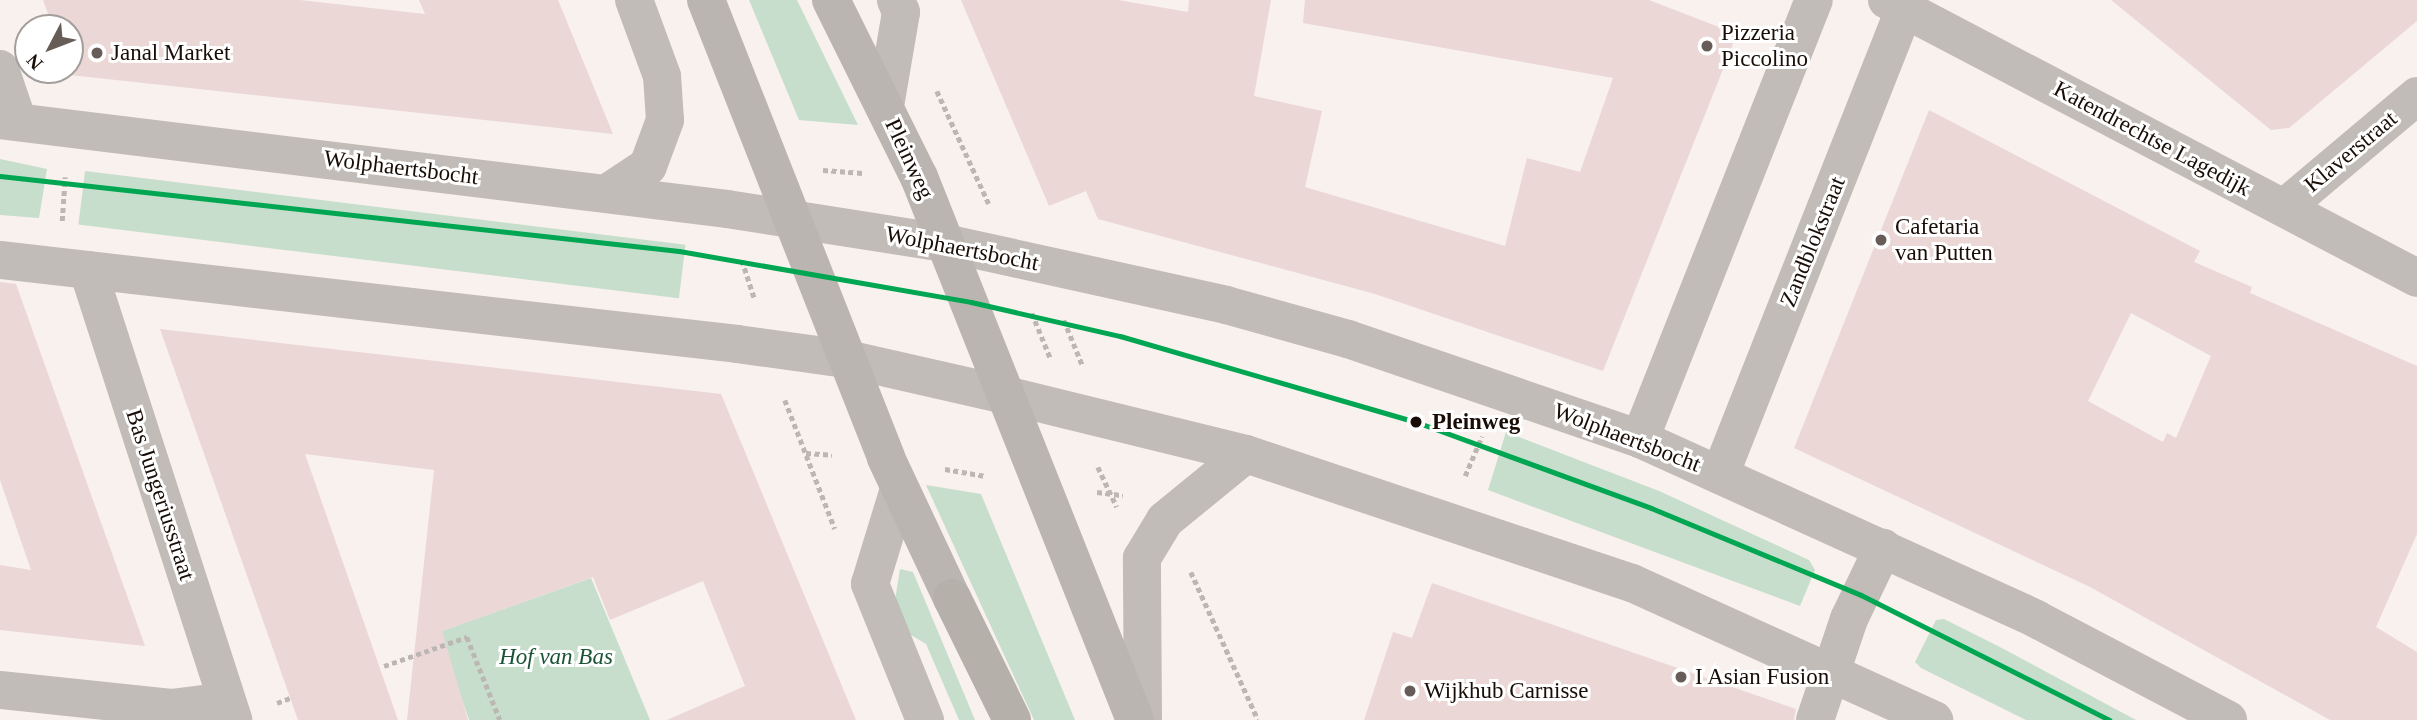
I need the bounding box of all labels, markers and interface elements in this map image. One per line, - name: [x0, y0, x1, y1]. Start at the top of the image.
- north arrow: [14, 14, 84, 84]
- place label: Pizzeria Piccolino: [1721, 19, 1808, 73]
- marker: Pizzeria Piccolino: [1699, 38, 1715, 54]
- place label: Janal Market: [111, 39, 230, 67]
- marker: Janal Market: [89, 45, 105, 61]
- text: N: [22, 50, 47, 74]
- street label: Katendrechtse Lagedijk: [2049, 75, 2255, 203]
- street label: Klaverstraat: [2299, 105, 2403, 199]
- street label: Pleinweg: [878, 114, 940, 204]
- street label: Wolphaertsbocht: [322, 145, 480, 191]
- street label: Zandblokstraat: [1774, 173, 1852, 311]
- place label: Cafetaria van Putten: [1895, 213, 1993, 267]
- street label: Wolphaertsbocht: [883, 221, 1041, 277]
- marker: Cafetaria van Putten: [1873, 232, 1889, 248]
- street label: Wolphaertsbocht: [1550, 397, 1704, 479]
- street label: Bas Jungeriusstraat: [119, 406, 201, 584]
- place label: Pleinweg: [1432, 408, 1520, 436]
- marker: Pleinweg: [1406, 412, 1426, 432]
- park label: Hof van Bas: [499, 643, 613, 671]
- place label: I Asian Fusion: [1695, 663, 1830, 691]
- marker: I Asian Fusion: [1673, 669, 1689, 685]
- place label: Wijkhub Carnisse: [1424, 677, 1589, 705]
- marker: Wijkhub Carnisse: [1402, 683, 1418, 699]

